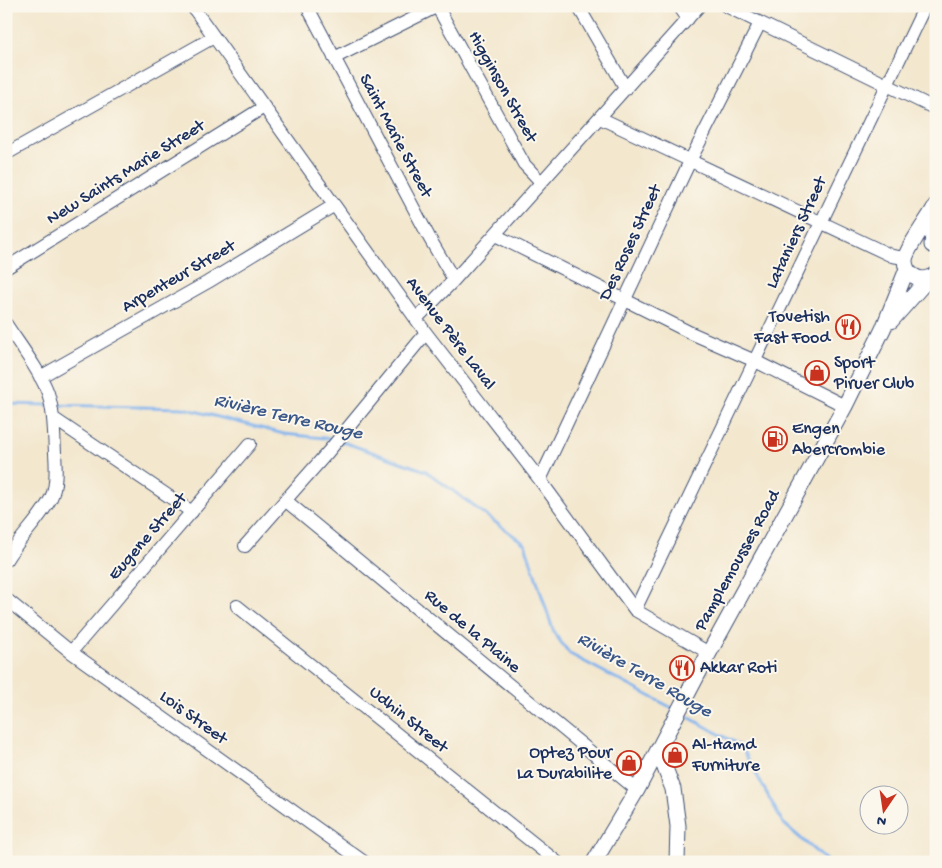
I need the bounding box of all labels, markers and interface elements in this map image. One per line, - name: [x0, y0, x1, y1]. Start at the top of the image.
- street label: Higginson Street: [463, 28, 542, 148]
- street label: Saint Marie Street: [354, 71, 437, 203]
- street label: New Saints Marie Street: [43, 115, 210, 230]
- street label: Lataniers Street: [762, 172, 833, 292]
- street label: Des Roses Street: [595, 180, 668, 305]
- street label: Arpenteur Street: [119, 235, 241, 318]
- street label: Avenue Père Laval: [401, 273, 499, 395]
- place label: Tovetish Fast Food: [753, 307, 831, 349]
- restaurant icon: Tovetish Fast Food: [835, 314, 861, 340]
- place label: Sport Piruer Club: [833, 353, 915, 395]
- shop icon: Sport Piruer Club: [804, 360, 830, 386]
- water label: Rivière Terre Rouge: [212, 390, 366, 447]
- place label: Engen Abercrombie: [792, 419, 886, 461]
- fuel station icon: Engen Abercrombie: [762, 426, 788, 452]
- street label: Pamplemousses Road: [690, 485, 786, 636]
- street label: Eugene Street: [104, 488, 193, 585]
- street label: Rue de la Plaine: [420, 586, 525, 679]
- water label: Rivière Terre Rouge: [573, 628, 716, 724]
- restaurant icon: Akkar Roti: [669, 655, 695, 681]
- place label: Akkar Roti: [700, 658, 777, 679]
- street label: Udhin Street: [364, 682, 453, 759]
- street label: Lois Street: [155, 686, 232, 751]
- place label: Al-Hamd Furniture: [691, 735, 761, 777]
- shop icon: Al-Hamd Furniture: [662, 742, 688, 768]
- place label: Optez Pour La Durabilite: [517, 743, 614, 785]
- shop icon: Optez Pour La Durabilite: [616, 750, 642, 776]
- north arrow: [860, 786, 910, 836]
- text: N: [875, 811, 888, 830]

